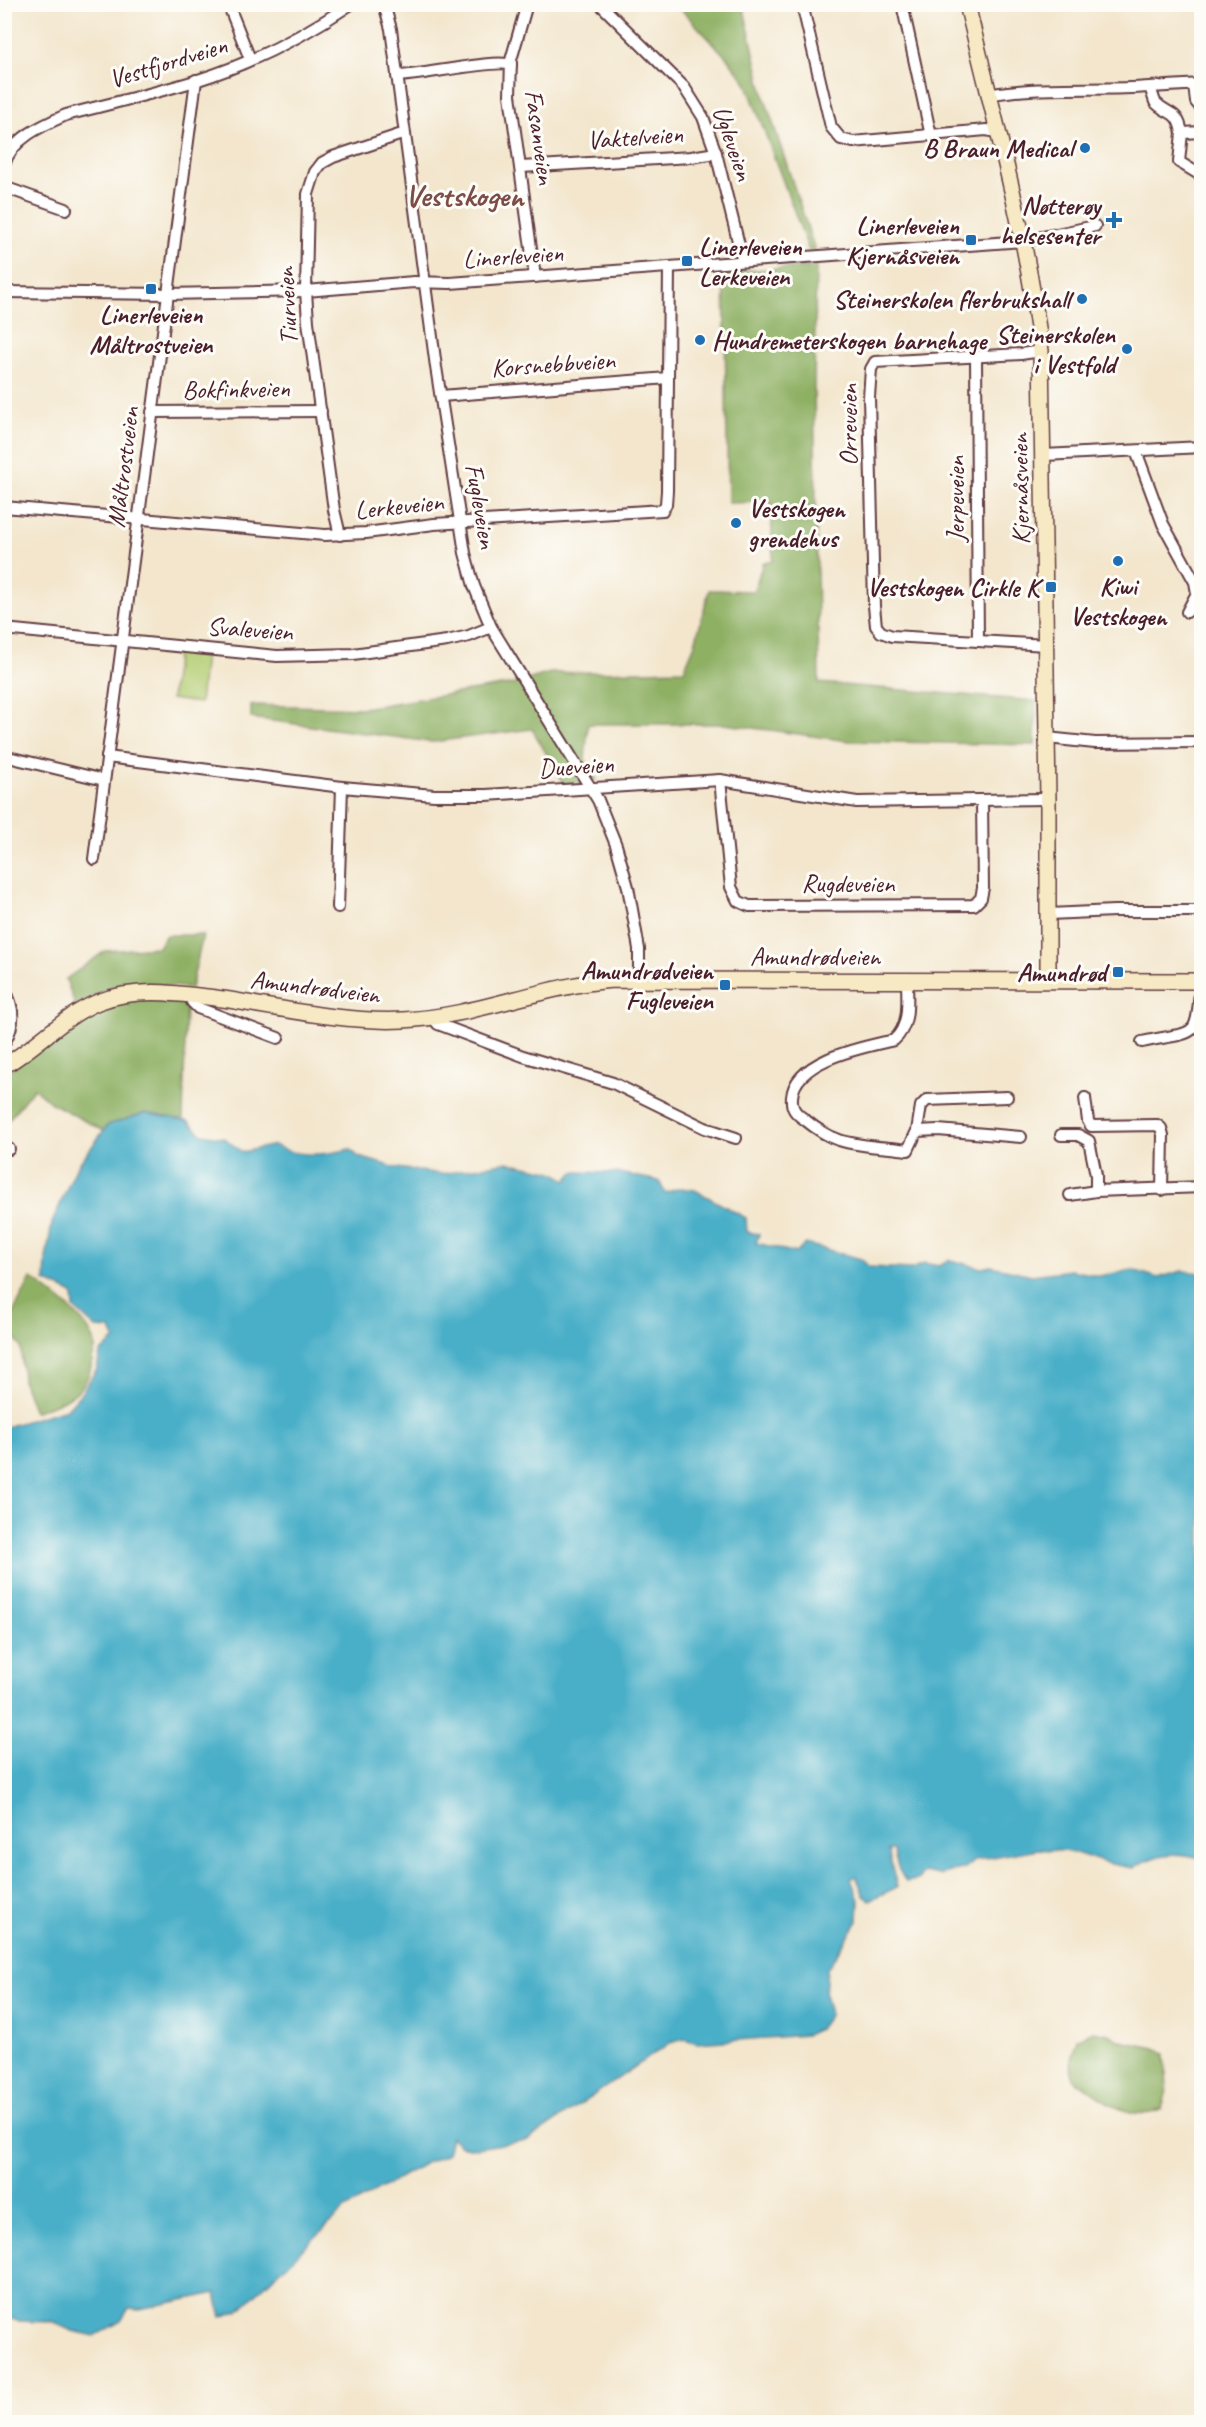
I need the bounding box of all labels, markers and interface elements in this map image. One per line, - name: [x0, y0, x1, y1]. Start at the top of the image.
- street label: Vestfjordveien: [105, 28, 231, 96]
- street label: Fasanveien: [517, 87, 563, 188]
- street label: Ugleveien: [705, 101, 762, 186]
- street label: Vaktelveien: [586, 117, 684, 157]
- place label: B Braun Medical: [923, 132, 1077, 165]
- marker: B Braun Medical: [1078, 141, 1092, 155]
- district label: Vestskogen: [405, 175, 526, 216]
- place label: Nøtterøy helsesenter: [1000, 189, 1103, 252]
- place label: Linerleveien Kjernåsveien: [846, 209, 961, 272]
- marker: Nøtterøy helsesenter: [1105, 211, 1123, 229]
- place label: Linerleveien Lerkeveien: [699, 230, 803, 293]
- marker: Linerleveien Kjernåsveien: [964, 233, 978, 247]
- street label: Linerleveien: [462, 236, 565, 276]
- marker: Linerleveien Lerkeveien: [680, 254, 694, 268]
- street label: Tiurveien: [268, 265, 306, 346]
- marker: Linerleveien Måltrostveien: [144, 282, 158, 296]
- place label: Steinerskolen flerbrukshall: [833, 283, 1075, 316]
- marker: Steinerskolen flerbrukshall: [1075, 292, 1089, 306]
- place label: Linerleveien Måltrostveien: [89, 298, 214, 361]
- place label: Steinerskolen i Vestfold: [996, 318, 1120, 381]
- place label: Hundremeterskogen barnehage: [712, 324, 988, 357]
- marker: Hundremeterskogen barnehage: [693, 333, 707, 347]
- marker: Steinerskolen i Vestfold: [1120, 342, 1134, 356]
- street label: Korsnebbveien: [490, 343, 617, 385]
- street label: Bokfinkveien: [182, 372, 290, 406]
- street label: Orreveien: [832, 383, 865, 466]
- street label: Måltrostveien: [99, 404, 147, 529]
- street label: Kjernåsveien: [1003, 432, 1037, 545]
- street label: Jerpeveien: [939, 455, 972, 544]
- street label: Fugleveien: [457, 461, 505, 552]
- street label: Lerkeveien: [353, 485, 446, 527]
- place label: Vestskogen grendehus: [748, 492, 847, 555]
- marker: Vestskogen grendehus: [729, 516, 743, 530]
- marker: Kiwi Vestskogen: [1111, 554, 1125, 568]
- place label: Kiwi Vestskogen: [1070, 570, 1168, 633]
- place label: Vestskogen Cirkle K: [867, 571, 1045, 604]
- marker: Vestskogen Cirkle K: [1044, 580, 1058, 594]
- street label: Svaleveien: [206, 610, 295, 649]
- street label: Dueveien: [537, 747, 615, 785]
- street label: Rugdeveien: [802, 867, 896, 900]
- street label: Amundrødveien: [750, 940, 881, 973]
- place label: Amundrødveien Fugleveien: [581, 954, 715, 1017]
- place label: Amundrød: [1017, 956, 1111, 989]
- street label: Amundrødveien: [248, 963, 383, 1011]
- marker: Amundrød: [1111, 965, 1125, 979]
- marker: Amundrødveien Fugleveien: [718, 978, 732, 992]

